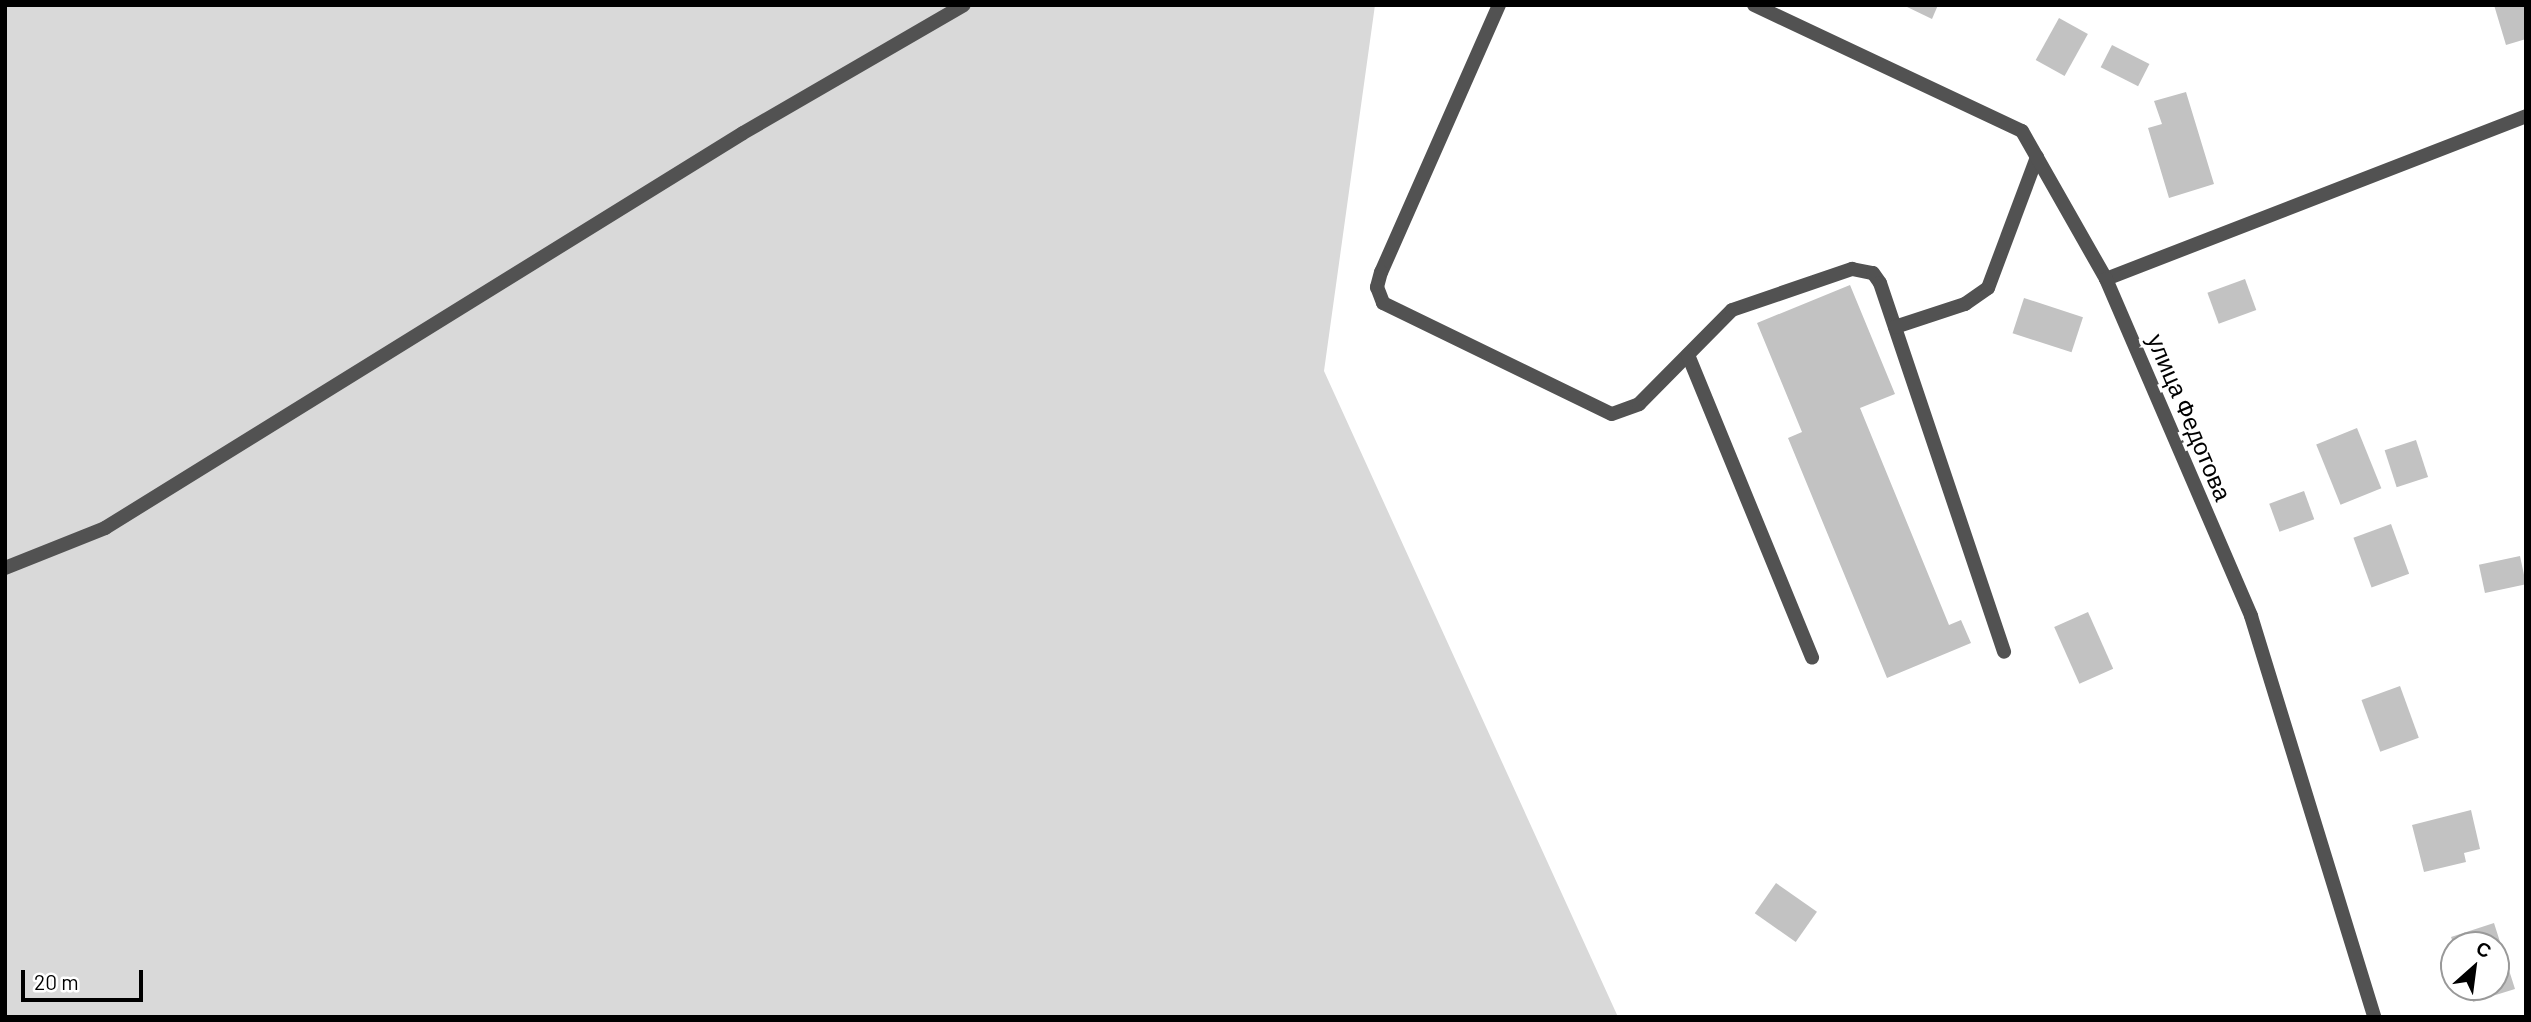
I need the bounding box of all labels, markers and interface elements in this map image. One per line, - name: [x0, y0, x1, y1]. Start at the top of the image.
- street label: улица Федотова: [2142, 329, 2238, 505]
- north arrow: [2440, 931, 2510, 1001]
- text: С: [2473, 935, 2496, 962]
- scale bar: [24, 956, 147, 1000]
- text: 20 m: [34, 969, 79, 994]

